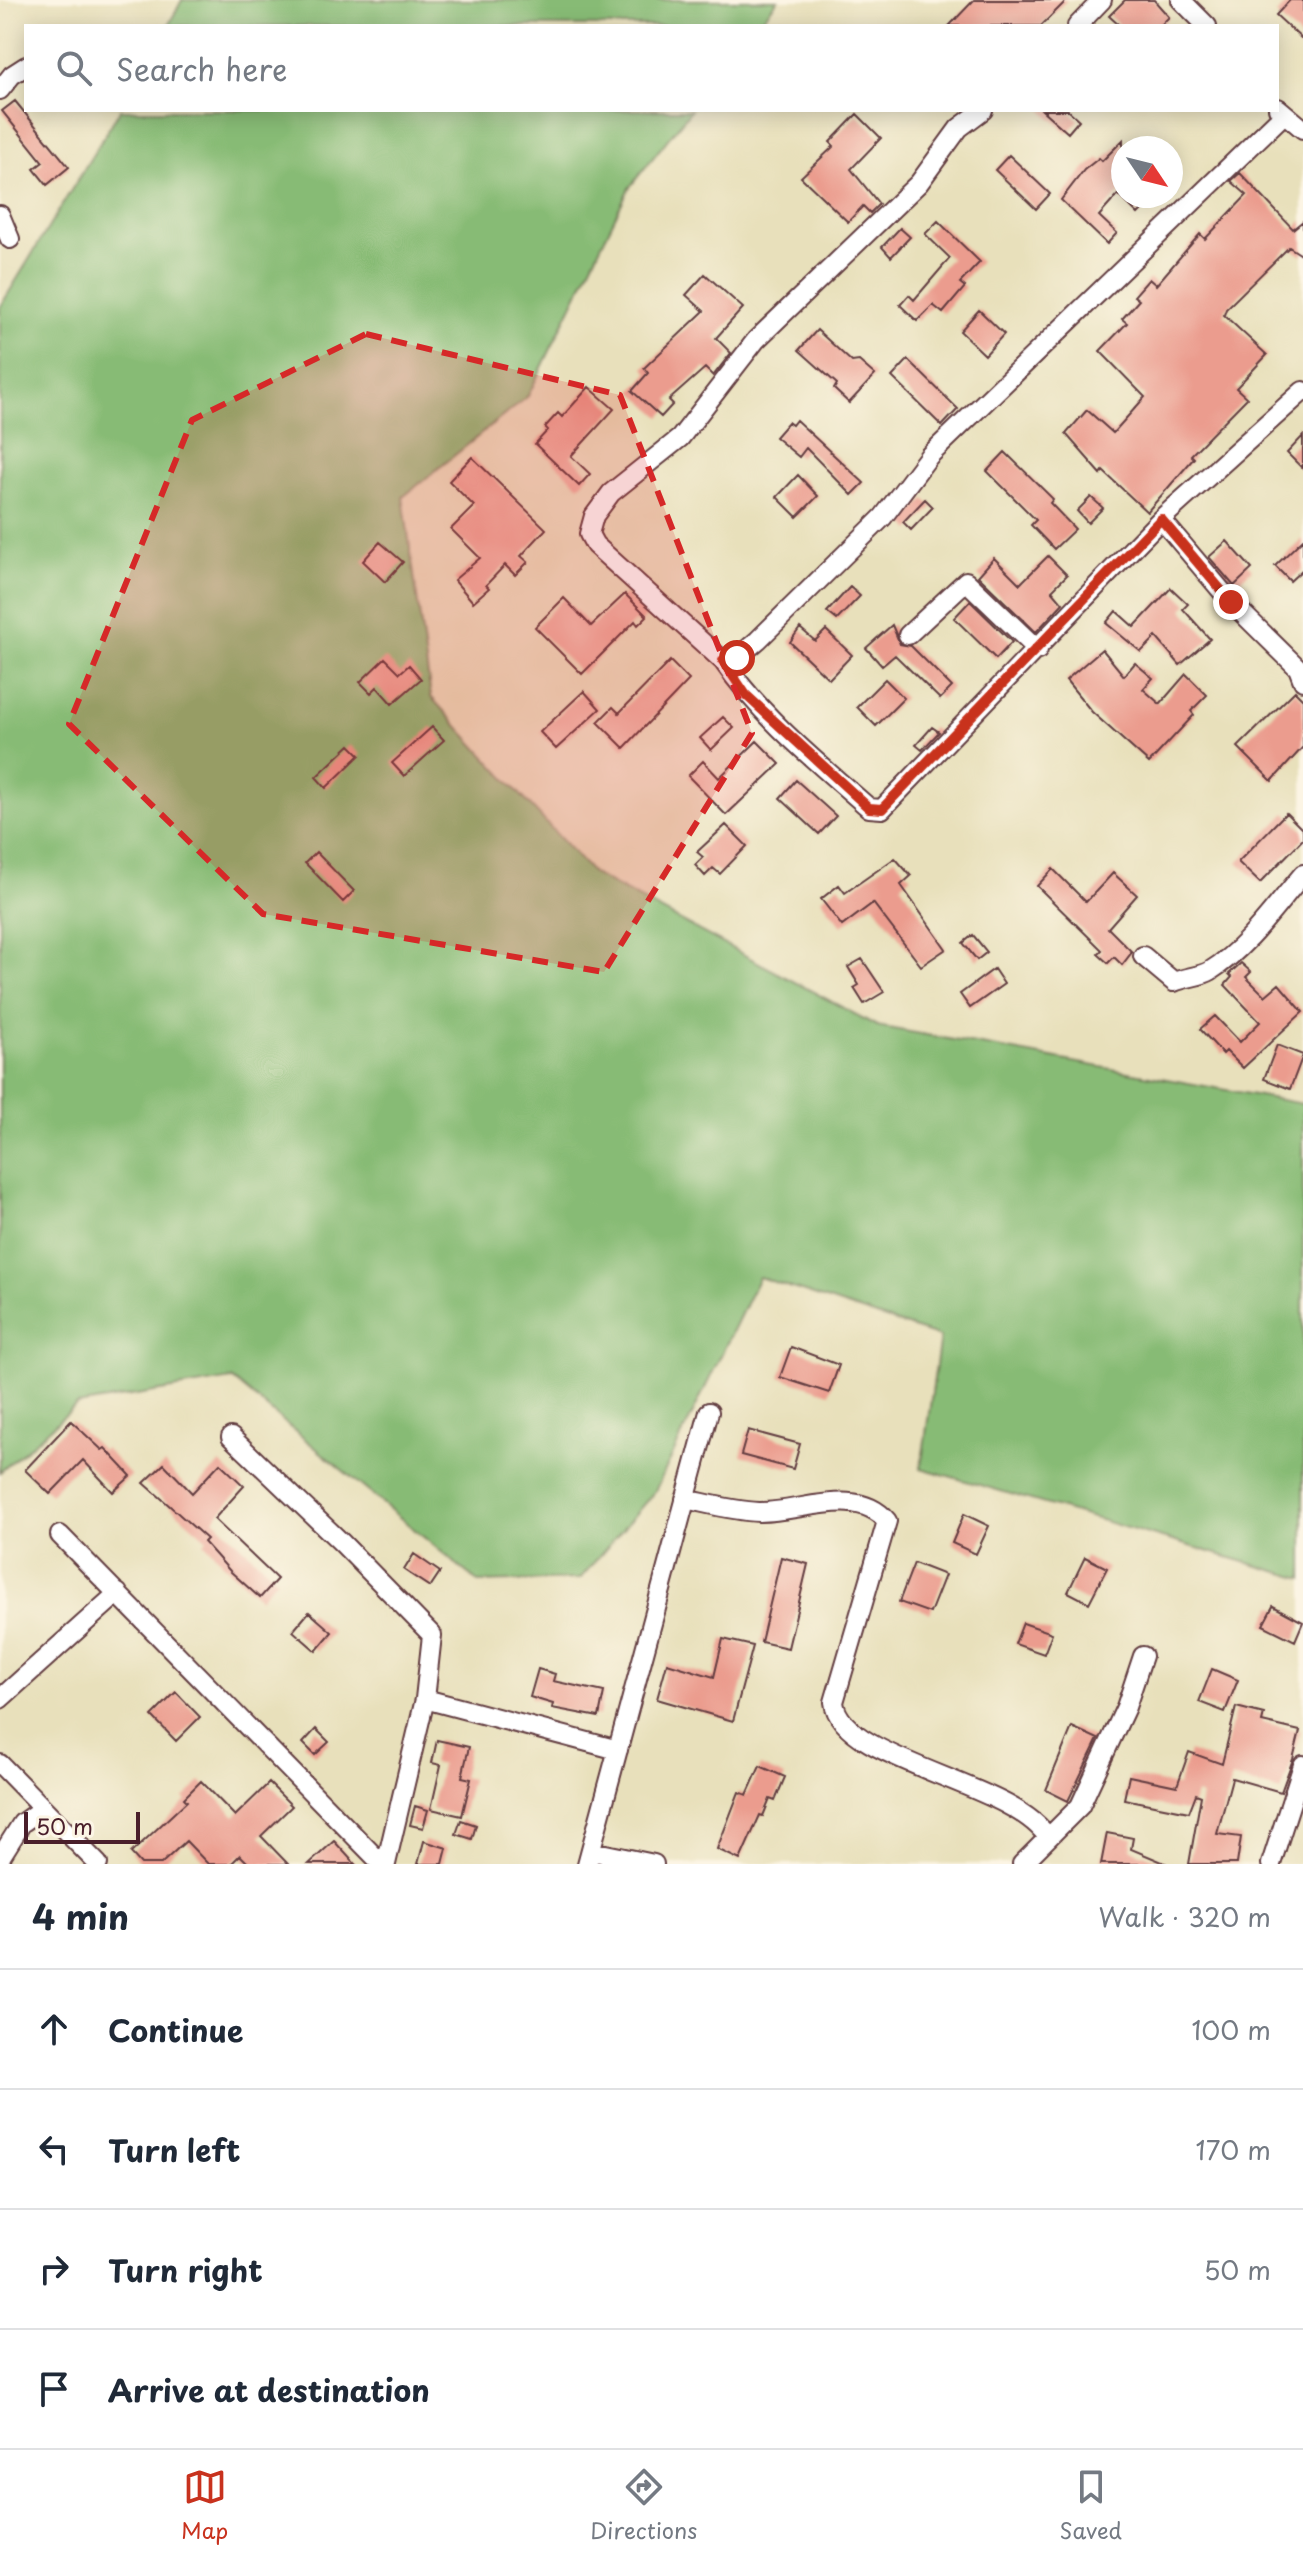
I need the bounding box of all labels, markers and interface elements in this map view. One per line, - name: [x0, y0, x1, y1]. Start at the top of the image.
- search box: [24, 24, 1279, 112]
- icon: search: [52, 46, 96, 90]
- text: Search here: [116, 46, 288, 91]
- north arrow: [1111, 136, 1183, 208]
- route end: [1213, 584, 1249, 620]
- route start: [719, 640, 755, 676]
- scale bar: [24, 1808, 140, 1844]
- text: 50 m: [36, 1809, 93, 1842]
- text: 4 min: [32, 1890, 129, 1942]
- text: Walk · 320 m: [1098, 1897, 1271, 1936]
- icon: ahead: [32, 2007, 76, 2051]
- text: Continue: [108, 2007, 243, 2052]
- text: 100 m: [1191, 2010, 1271, 2049]
- icon: left: [32, 2127, 76, 2171]
- text: Turn left: [108, 2127, 240, 2172]
- text: 170 m: [1196, 2130, 1271, 2169]
- icon: right: [32, 2247, 76, 2291]
- text: Turn right: [108, 2247, 263, 2292]
- text: 50 m: [1204, 2250, 1271, 2289]
- icon: arrive: [32, 2367, 76, 2411]
- text: Arrive at destination: [108, 2367, 430, 2412]
- tab: Map: [181, 2465, 228, 2546]
- tab: Directions: [590, 2465, 697, 2546]
- tab: Saved: [1059, 2465, 1122, 2546]

